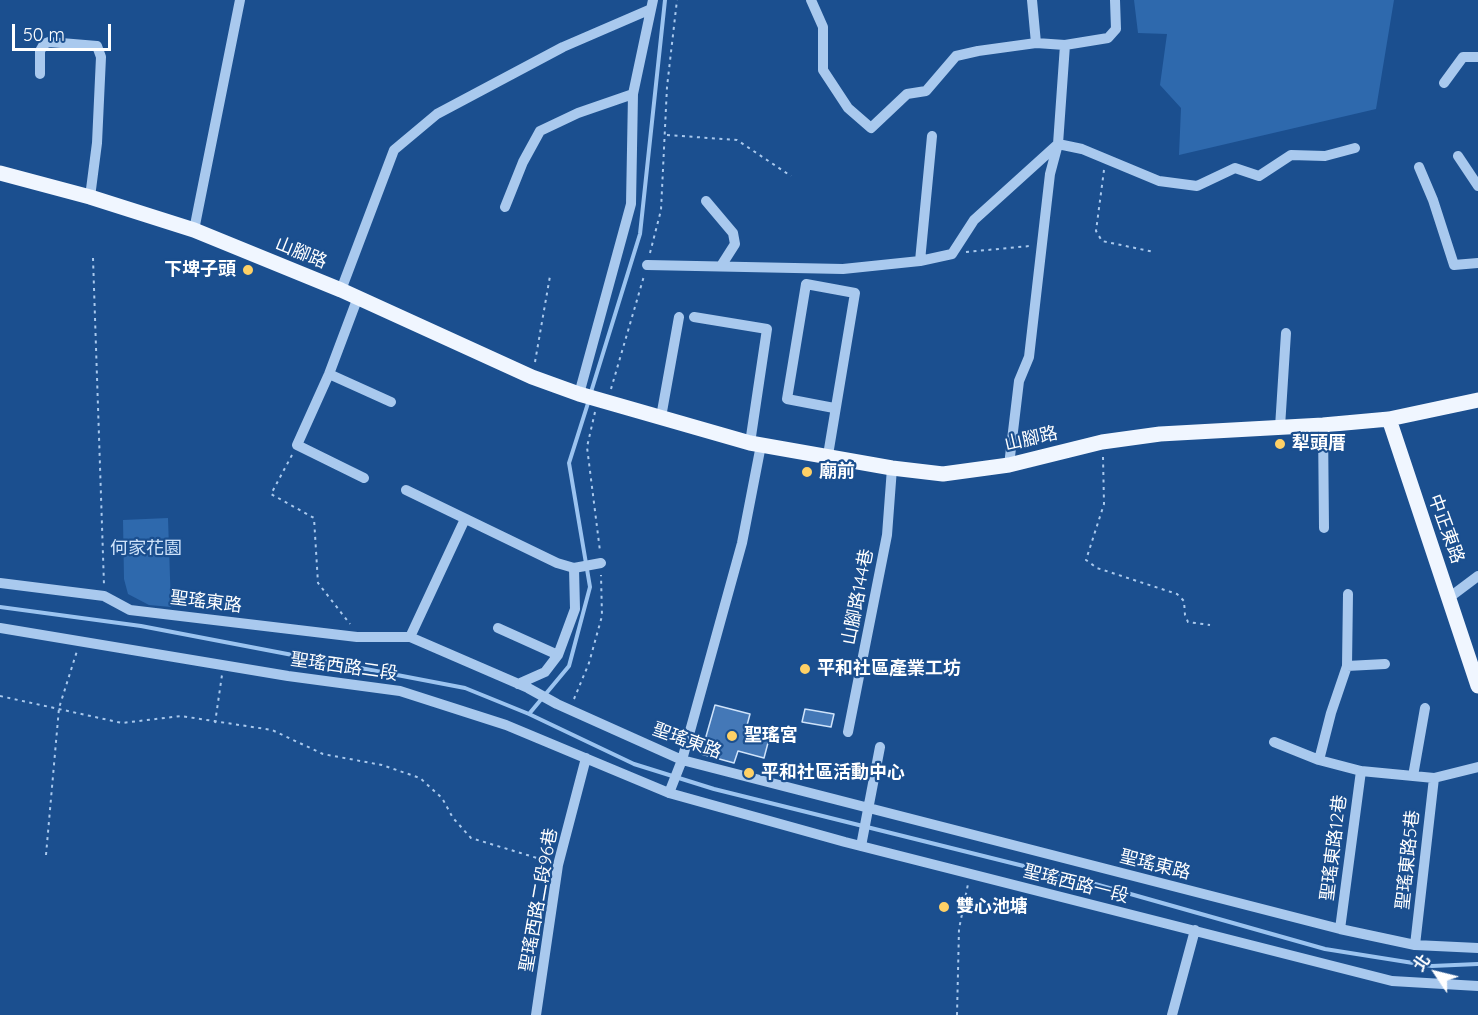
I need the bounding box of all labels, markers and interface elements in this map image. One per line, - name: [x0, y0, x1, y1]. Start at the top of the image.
- scale bar: [15, 12, 114, 50]
- text: 50 m: [23, 23, 65, 46]
- street label: 山腳路: [272, 233, 330, 273]
- place label: 下埤子頭: [164, 259, 236, 281]
- marker: 下埤子頭: [241, 263, 255, 277]
- street label: 山腳路: [1002, 422, 1060, 456]
- place label: 犁頭厝: [1292, 433, 1346, 455]
- marker: 犁頭厝: [1273, 437, 1287, 451]
- place label: 廟前: [819, 461, 855, 483]
- marker: 廟前: [800, 465, 814, 479]
- street label: 中正東路: [1424, 491, 1468, 567]
- park label: 何家花園: [110, 538, 182, 560]
- street label: 山腳路144巷: [838, 547, 878, 647]
- street label: 聖瑤東路: [169, 587, 243, 617]
- street label: 聖瑤西路二段: [289, 649, 399, 685]
- place label: 平和社區產業工坊: [817, 658, 961, 680]
- marker: 平和社區產業工坊: [798, 662, 812, 676]
- street label: 聖瑤東路: [649, 719, 725, 763]
- place label: 聖瑤宮: [744, 725, 798, 747]
- marker: 聖瑤宮: [725, 729, 739, 743]
- place label: 平和社區活動中心: [761, 762, 905, 784]
- marker: 平和社區活動中心: [742, 766, 756, 780]
- street label: 聖瑤東路12巷: [1317, 794, 1351, 902]
- street label: 聖瑤東路5巷: [1392, 809, 1424, 911]
- street label: 聖瑤西路二段96巷: [516, 826, 562, 974]
- street label: 聖瑤東路: [1117, 846, 1193, 884]
- street label: 聖瑤西路一段: [1021, 860, 1131, 908]
- place label: 雙心池塘: [956, 896, 1028, 918]
- marker: 雙心池塘: [937, 900, 951, 914]
- north arrow: [1406, 943, 1466, 1003]
- text: 北: [1408, 950, 1434, 975]

